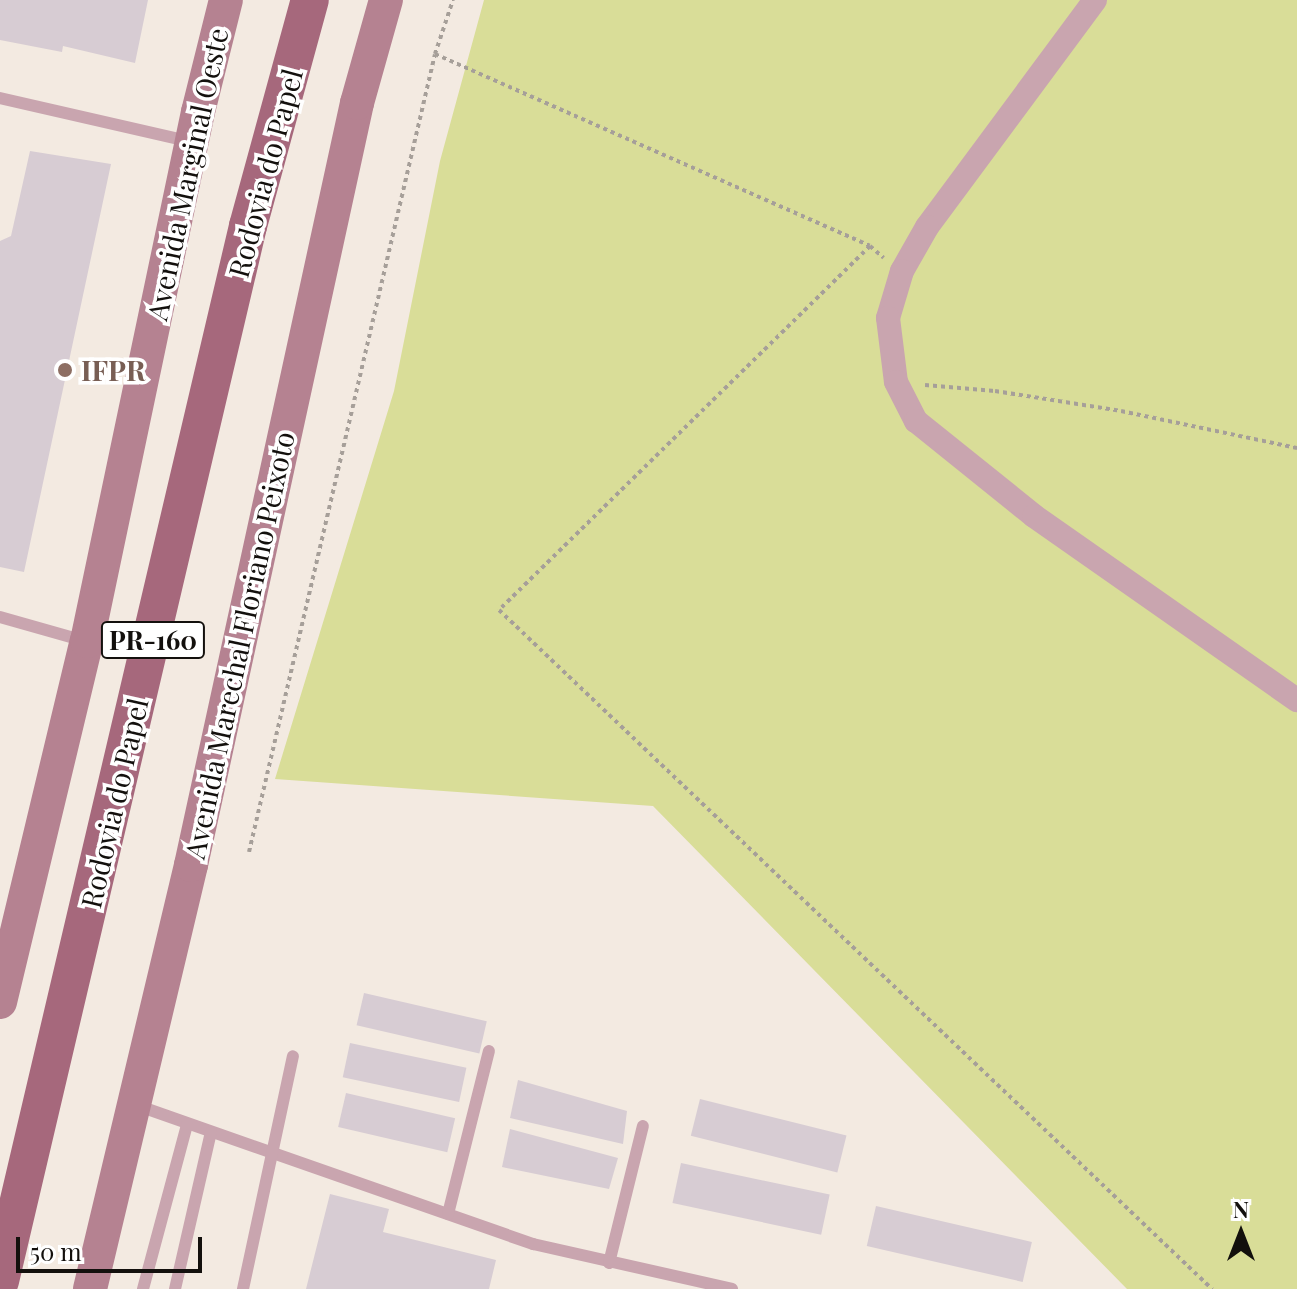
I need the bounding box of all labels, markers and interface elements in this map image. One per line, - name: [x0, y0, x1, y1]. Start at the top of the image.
- street label: Avenida Marginal Oeste: [140, 25, 234, 323]
- street label: Rodovia do Papel: [221, 65, 309, 281]
- place label: IFPR: [81, 353, 145, 387]
- marker: IFPR: [56, 361, 74, 379]
- street label: Avenida Marechal Floriano Peixoto: [177, 428, 301, 862]
- road number: PR-160: [99, 618, 207, 662]
- street label: Rodovia do Papel: [73, 695, 155, 911]
- north arrow: [1201, 1193, 1281, 1273]
- text: N: [1233, 1194, 1249, 1224]
- scale bar: [20, 1221, 206, 1271]
- text: 50 m: [30, 1235, 82, 1267]

